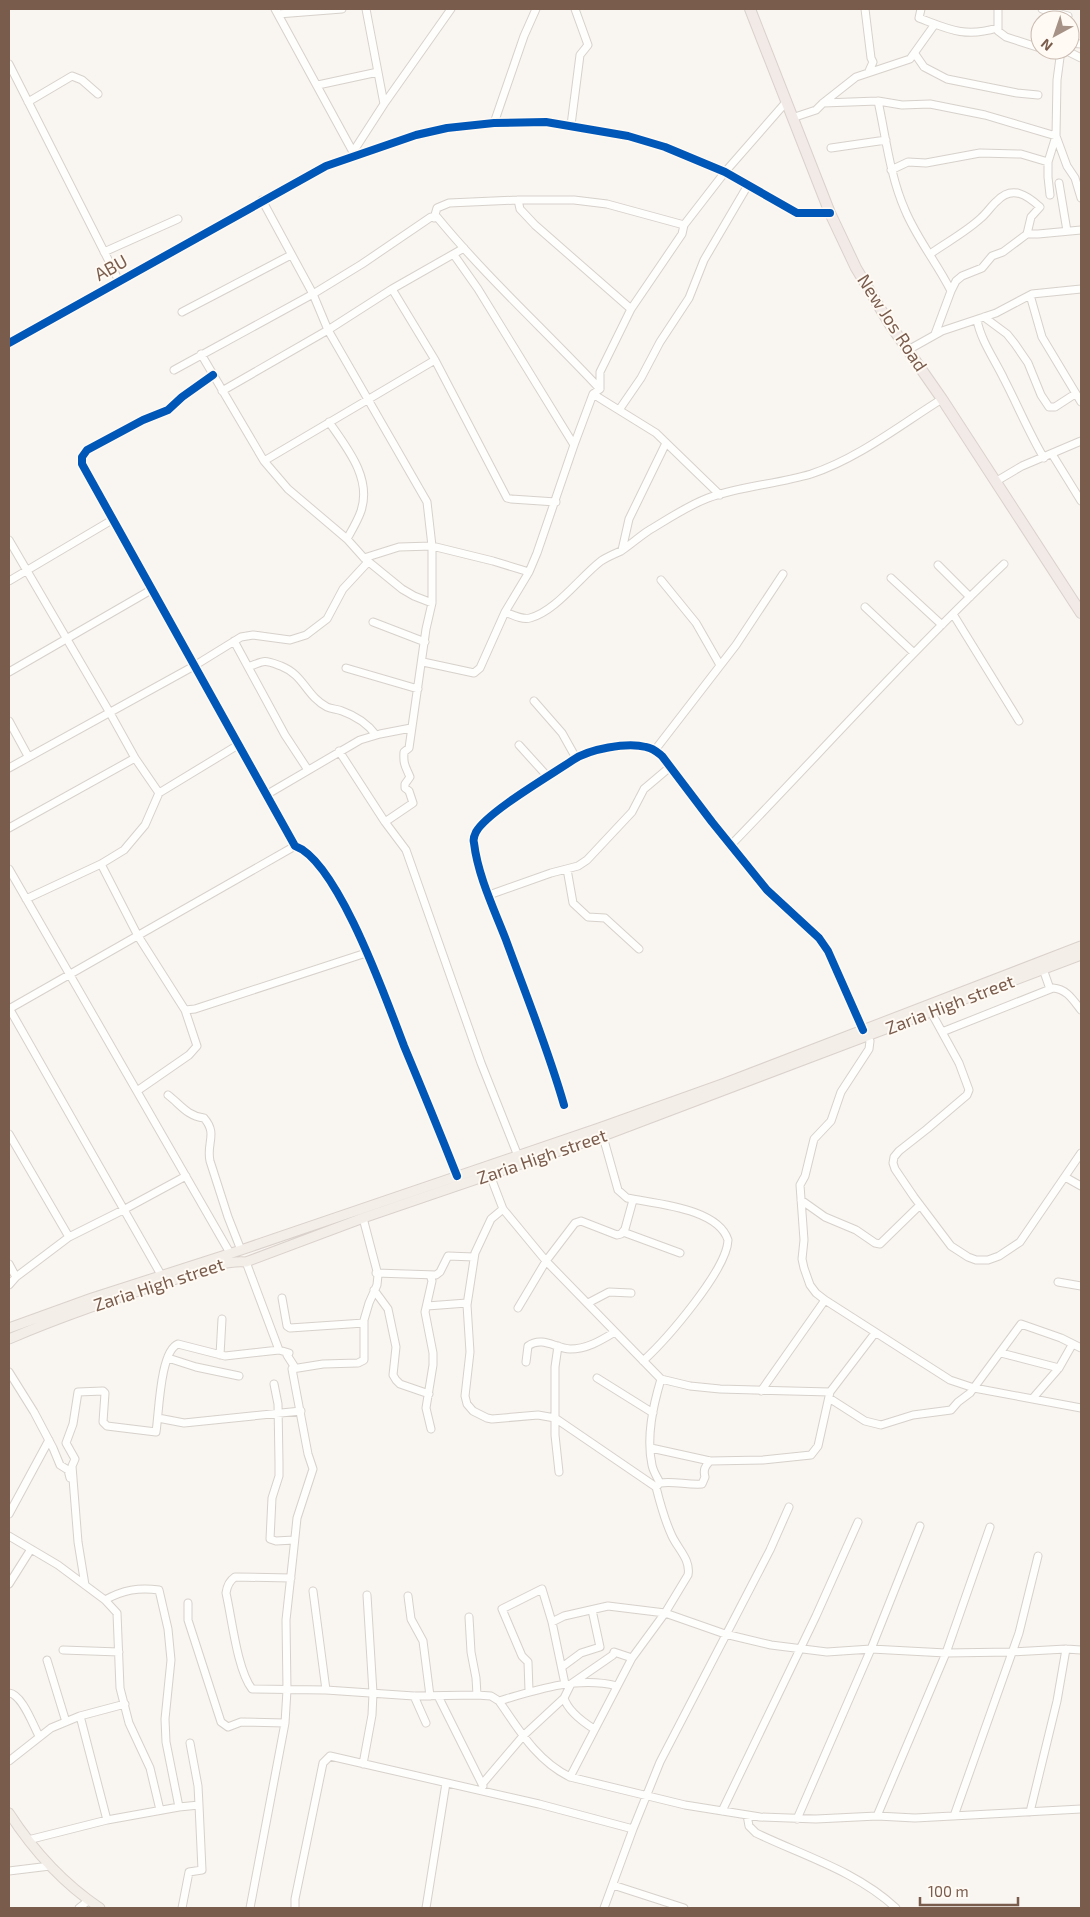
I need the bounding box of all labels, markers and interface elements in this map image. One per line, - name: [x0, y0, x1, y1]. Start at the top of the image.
- north arrow: [1030, 10, 1080, 60]
- text: N: [1037, 36, 1056, 55]
- street label: ABU: [90, 249, 131, 285]
- street label: New Jos Road: [853, 270, 932, 375]
- street label: Zaria High street: [882, 969, 1017, 1039]
- street label: Zaria High street: [474, 1123, 610, 1189]
- street label: Zaria High street: [91, 1253, 227, 1315]
- scale bar: [920, 1874, 1018, 1906]
- text: 100 m: [928, 1882, 969, 1900]

